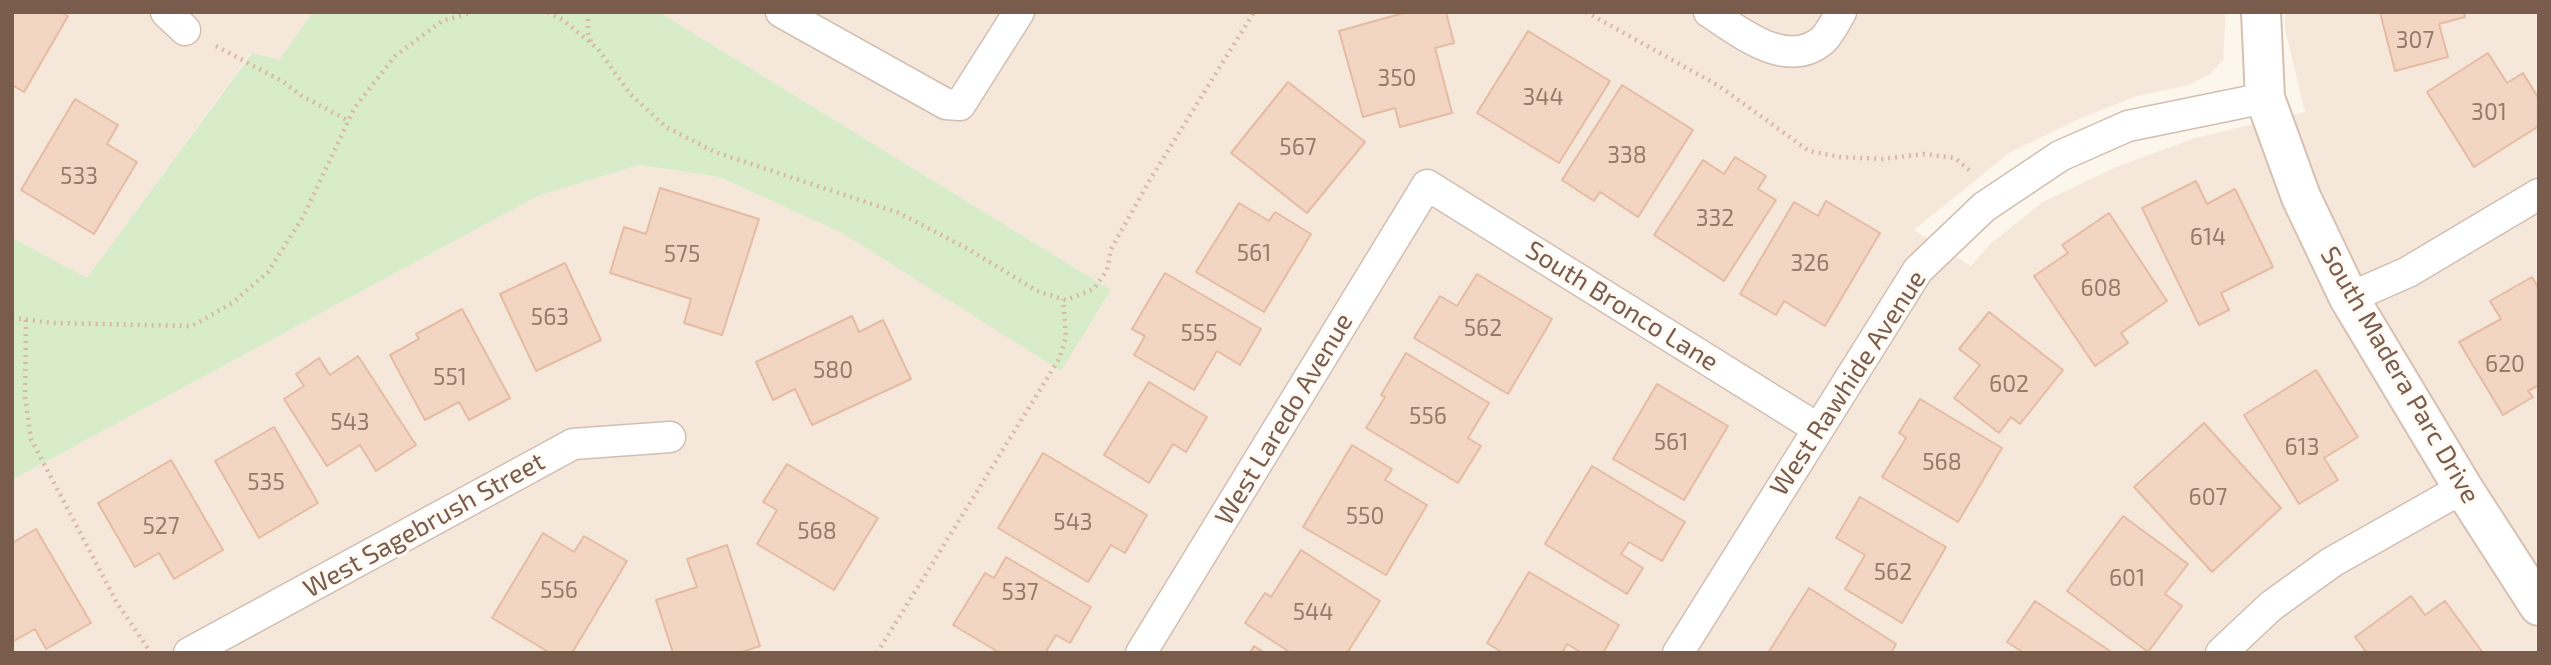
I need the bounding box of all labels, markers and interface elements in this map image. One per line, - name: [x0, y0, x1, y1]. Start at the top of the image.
- house number: 307: [2396, 26, 2434, 54]
- house number: 350: [1378, 64, 1416, 92]
- house number: 344: [1522, 83, 1564, 111]
- house number: 301: [2471, 98, 2507, 126]
- house number: 567: [1279, 133, 1317, 161]
- house number: 338: [1607, 141, 1647, 169]
- house number: 533: [60, 162, 98, 190]
- house number: 332: [1696, 204, 1734, 232]
- house number: 614: [2190, 223, 2226, 251]
- street label: South Bronco Lane: [1520, 234, 1724, 378]
- house number: 561: [1237, 239, 1271, 267]
- house number: 575: [664, 240, 700, 268]
- street label: South Madera Parc Drive: [2314, 241, 2486, 509]
- house number: 326: [1791, 249, 1829, 277]
- street label: West Rawhide Avenue: [1764, 265, 1932, 501]
- house number: 608: [2081, 274, 2121, 302]
- house number: 563: [531, 303, 569, 331]
- street label: West Laredo Avenue: [1208, 308, 1360, 530]
- house number: 562: [1464, 314, 1502, 342]
- house number: 555: [1181, 319, 1217, 347]
- house number: 620: [2485, 350, 2525, 378]
- house number: 580: [813, 356, 853, 384]
- house number: 551: [433, 363, 467, 391]
- house number: 602: [1989, 370, 2029, 398]
- house number: 556: [1409, 402, 1447, 430]
- house number: 543: [330, 408, 370, 436]
- house number: 561: [1654, 428, 1688, 456]
- house number: 613: [2284, 433, 2320, 461]
- street label: West Sagebrush Street: [298, 446, 550, 604]
- house number: 568: [1922, 448, 1962, 476]
- house number: 535: [247, 468, 285, 496]
- house number: 607: [2189, 483, 2227, 511]
- house number: 550: [1346, 502, 1384, 530]
- house number: 543: [1053, 508, 1093, 536]
- house number: 527: [142, 512, 180, 540]
- house number: 568: [797, 517, 837, 545]
- house number: 562: [1874, 558, 1912, 586]
- house number: 601: [2109, 564, 2145, 592]
- house number: 556: [540, 576, 578, 604]
- house number: 537: [1002, 578, 1038, 606]
- house number: 544: [1293, 598, 1333, 626]

